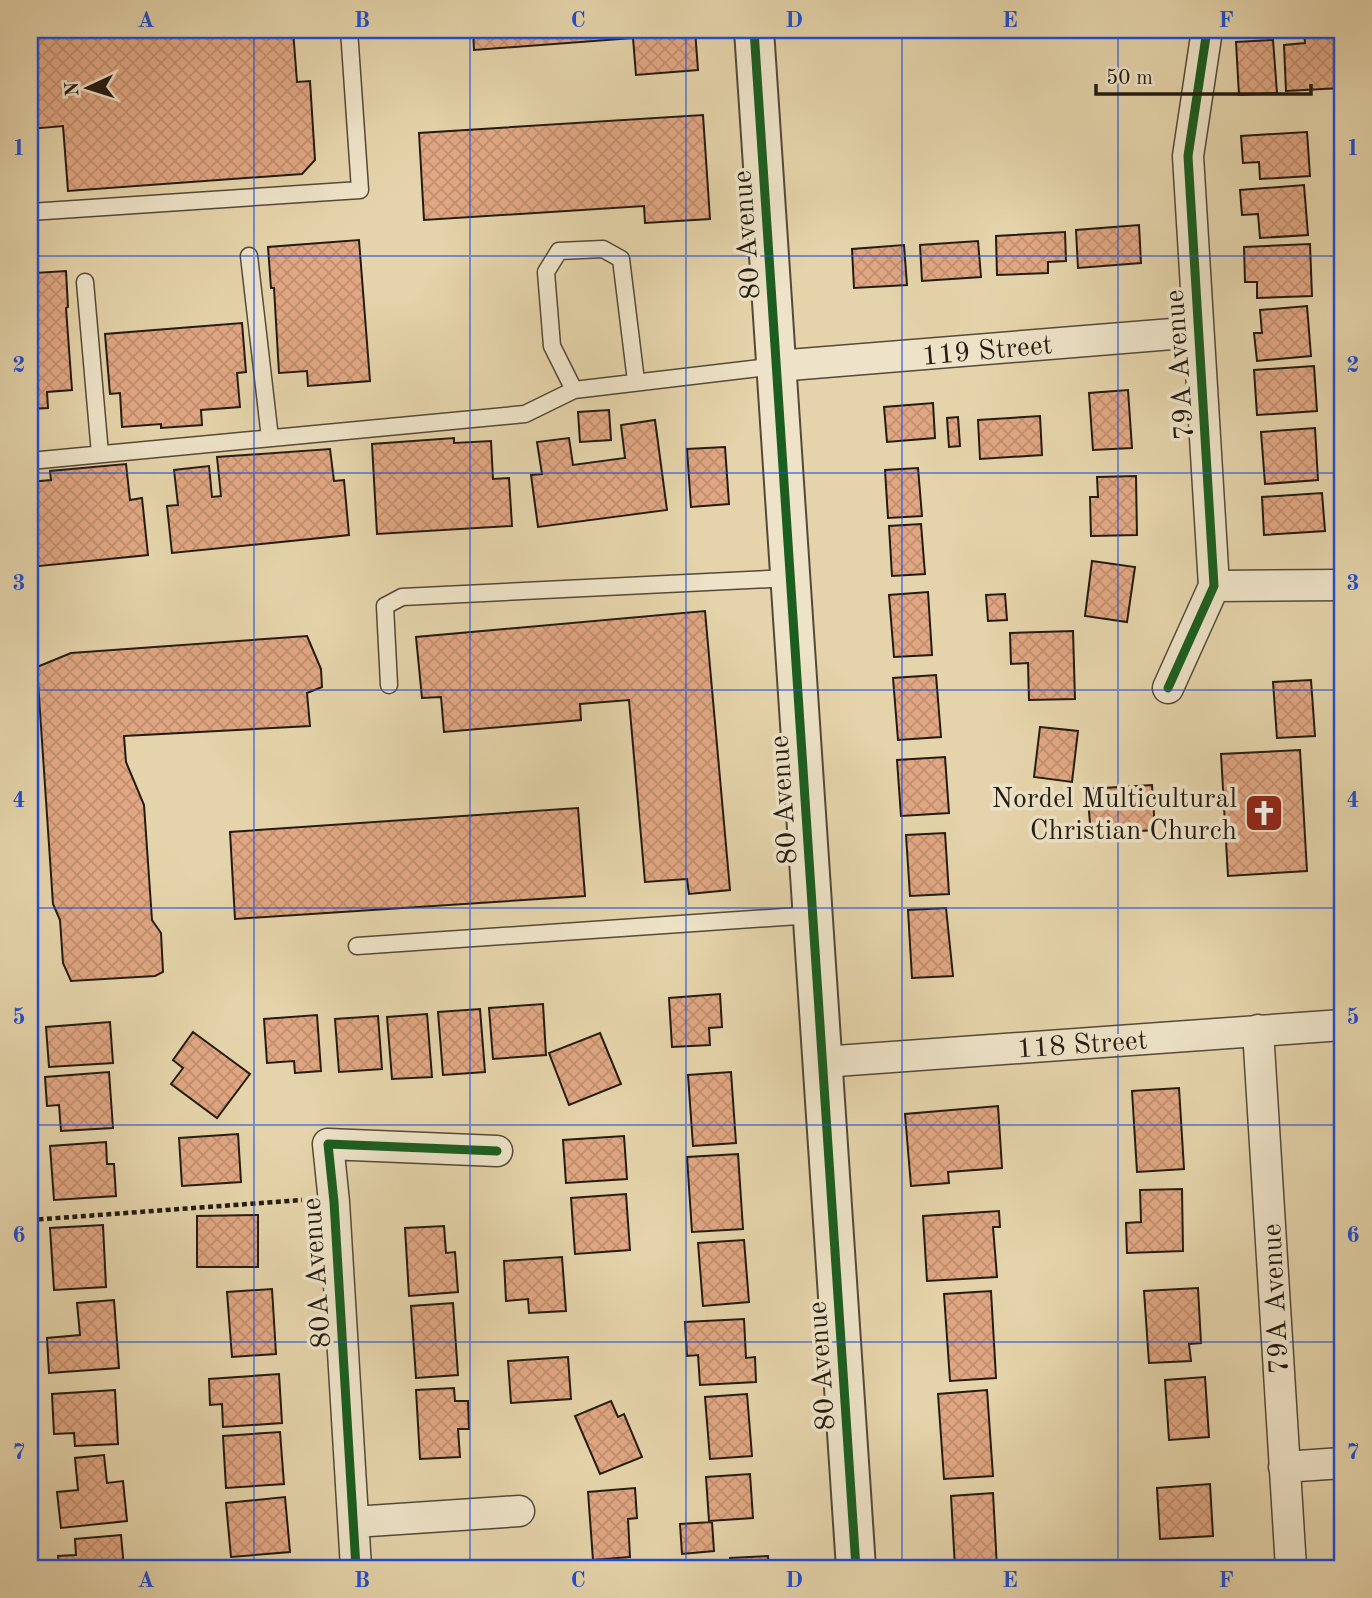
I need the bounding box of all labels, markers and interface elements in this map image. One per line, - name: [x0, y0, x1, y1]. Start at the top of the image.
- text: A: [137, 9, 155, 32]
- text: B: [354, 9, 370, 32]
- text: C: [570, 9, 586, 32]
- text: D: [785, 9, 803, 32]
- text: E: [1002, 9, 1018, 32]
- text: F: [1218, 9, 1234, 32]
- north arrow: [52, 52, 122, 122]
- scale bar: [1096, 52, 1311, 96]
- text: 50 m: [1106, 68, 1153, 89]
- text: N: [64, 81, 84, 97]
- text: 1: [12, 137, 26, 160]
- text: 1: [1346, 137, 1360, 160]
- street label: 80 Avenue: [730, 169, 766, 300]
- street label: 79A Avenue: [1162, 289, 1200, 441]
- street label: 119 Street: [921, 332, 1054, 372]
- text: 2: [12, 354, 26, 377]
- text: 2: [1346, 354, 1360, 377]
- text: 3: [12, 572, 26, 595]
- text: 3: [1346, 572, 1360, 595]
- street label: 80 Avenue: [767, 734, 803, 865]
- place label: Nordel Multicultural Christian Church: [991, 786, 1237, 846]
- text: 4: [12, 789, 26, 812]
- text: 4: [1346, 789, 1360, 812]
- church icon: Nordel Multicultural Christian Church: [1243, 792, 1285, 834]
- text: 5: [12, 1006, 26, 1029]
- text: 5: [1346, 1006, 1360, 1029]
- street label: 118 Street: [1016, 1027, 1148, 1065]
- street label: 80A Avenue: [299, 1197, 337, 1349]
- street label: 79A Avenue: [1259, 1223, 1295, 1375]
- text: 6: [12, 1224, 26, 1247]
- text: 6: [1346, 1224, 1360, 1247]
- street label: 80 Avenue: [805, 1300, 841, 1431]
- text: 7: [12, 1441, 26, 1464]
- text: 7: [1346, 1441, 1360, 1464]
- text: A: [137, 1569, 155, 1592]
- text: B: [354, 1569, 370, 1592]
- text: C: [570, 1569, 586, 1592]
- text: D: [785, 1569, 803, 1592]
- text: E: [1002, 1569, 1018, 1592]
- text: F: [1218, 1569, 1234, 1592]

